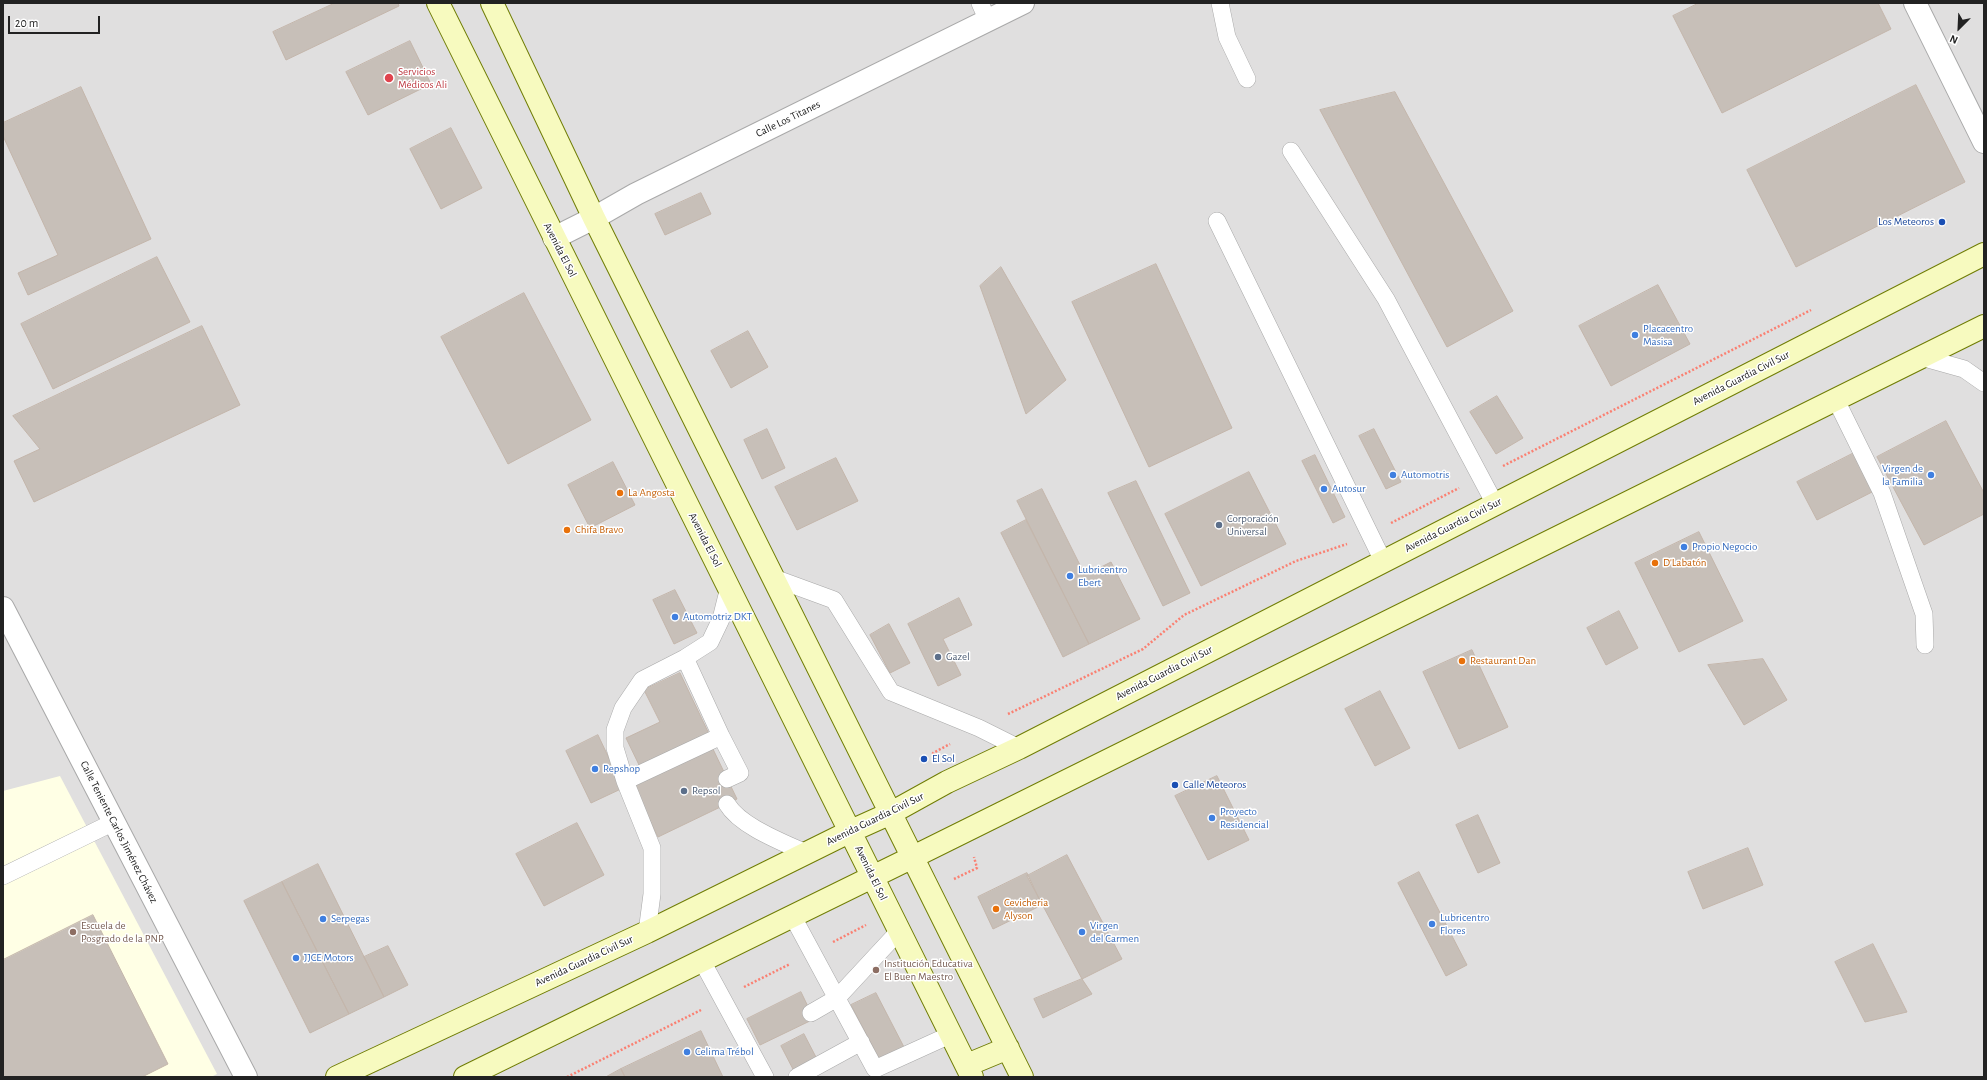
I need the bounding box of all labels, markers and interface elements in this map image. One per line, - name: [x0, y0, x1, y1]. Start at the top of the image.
- scale bar: [10, 8, 102, 34]
- north arrow: [1939, 8, 1979, 48]
- text: 20 m: [15, 17, 38, 29]
- text: N: [1948, 33, 1960, 46]
- place label: Servicios Médicos Ali: [398, 65, 447, 91]
- marker: Servicios Médicos Ali: [383, 72, 395, 84]
- street label: Calle Los Titanes: [754, 98, 822, 140]
- place label: Los Meteoros: [1878, 215, 1934, 229]
- marker: Los Meteoros: [1937, 217, 1947, 227]
- street label: Avenida El Sol: [541, 220, 579, 280]
- place label: Placacentro Masisa: [1643, 322, 1693, 348]
- marker: Placacentro Masisa: [1630, 330, 1640, 340]
- street label: Avenida Guardia Civil Sur: [1690, 348, 1792, 408]
- place label: Virgen de la Familia: [1882, 462, 1923, 488]
- place label: Automotris: [1401, 468, 1449, 482]
- marker: Automotris: [1388, 470, 1398, 480]
- marker: Virgen de la Familia: [1926, 470, 1936, 480]
- place label: Autosur: [1332, 482, 1366, 496]
- marker: Autosur: [1319, 484, 1329, 494]
- place label: La Angosta: [628, 486, 675, 500]
- marker: La Angosta: [615, 488, 625, 498]
- street label: Avenida Guardia Civil Sur: [1402, 495, 1504, 555]
- street label: Avenida El Sol: [686, 510, 724, 570]
- place label: Corporación Universal: [1227, 512, 1279, 538]
- marker: Corporación Universal: [1214, 520, 1224, 530]
- place label: Chifa Bravo: [575, 523, 623, 537]
- marker: Chifa Bravo: [562, 525, 572, 535]
- place label: Propio Negocio: [1692, 540, 1757, 554]
- marker: Propio Negocio: [1679, 542, 1689, 552]
- place label: D'Labatón: [1663, 556, 1706, 570]
- marker: D'Labatón: [1650, 558, 1660, 568]
- place label: Lubricentro Ebert: [1078, 563, 1127, 589]
- marker: Lubricentro Ebert: [1065, 571, 1075, 581]
- place label: Automotriz DKT: [683, 610, 752, 624]
- marker: Automotriz DKT: [670, 612, 680, 622]
- street label: Avenida Guardia Civil Sur: [1113, 643, 1215, 703]
- place label: Gazel: [946, 650, 970, 664]
- marker: Gazel: [933, 652, 943, 662]
- place label: Restaurant Dan: [1470, 654, 1536, 668]
- marker: Restaurant Dan: [1457, 656, 1467, 666]
- place label: El Sol: [932, 752, 955, 766]
- marker: El Sol: [919, 754, 929, 764]
- street label: Calle Teniente Carlos Jiménez Chávez: [77, 759, 161, 905]
- place label: Repshop: [603, 762, 640, 776]
- marker: Repshop: [590, 764, 600, 774]
- place label: Calle Meteoros: [1183, 778, 1246, 792]
- marker: Calle Meteoros: [1170, 780, 1180, 790]
- place label: Repsol: [692, 784, 721, 798]
- marker: Repsol: [679, 786, 689, 796]
- street label: Avenida Guardia Civil Sur: [824, 790, 926, 848]
- place label: Proyecto Residencial: [1220, 805, 1269, 831]
- marker: Proyecto Residencial: [1207, 813, 1217, 823]
- street label: Avenida El Sol: [852, 843, 890, 903]
- place label: Cevicheria Alyson: [1004, 896, 1048, 922]
- marker: Cevicheria Alyson: [991, 904, 1001, 914]
- place label: Lubricentro Flores: [1440, 911, 1489, 937]
- place label: Serpegas: [331, 912, 370, 926]
- marker: Serpegas: [318, 914, 328, 924]
- place label: Escuela de Posgrado de la PNP: [81, 919, 164, 945]
- place label: Virgen del Carmen: [1090, 919, 1139, 945]
- marker: Lubricentro Flores: [1427, 919, 1437, 929]
- marker: Escuela de Posgrado de la PNP: [68, 927, 78, 937]
- marker: Virgen del Carmen: [1077, 927, 1087, 937]
- street label: Avenida Guardia Civil Sur: [533, 932, 635, 990]
- place label: JJCE Motors: [304, 951, 354, 965]
- marker: JJCE Motors: [291, 953, 301, 963]
- place label: Institución Educativa El Buen Maestro: [884, 957, 973, 983]
- marker: Institución Educativa El Buen Maestro: [871, 965, 881, 975]
- place label: Celima Trébol: [695, 1045, 754, 1059]
- marker: Celima Trébol: [682, 1047, 692, 1057]

